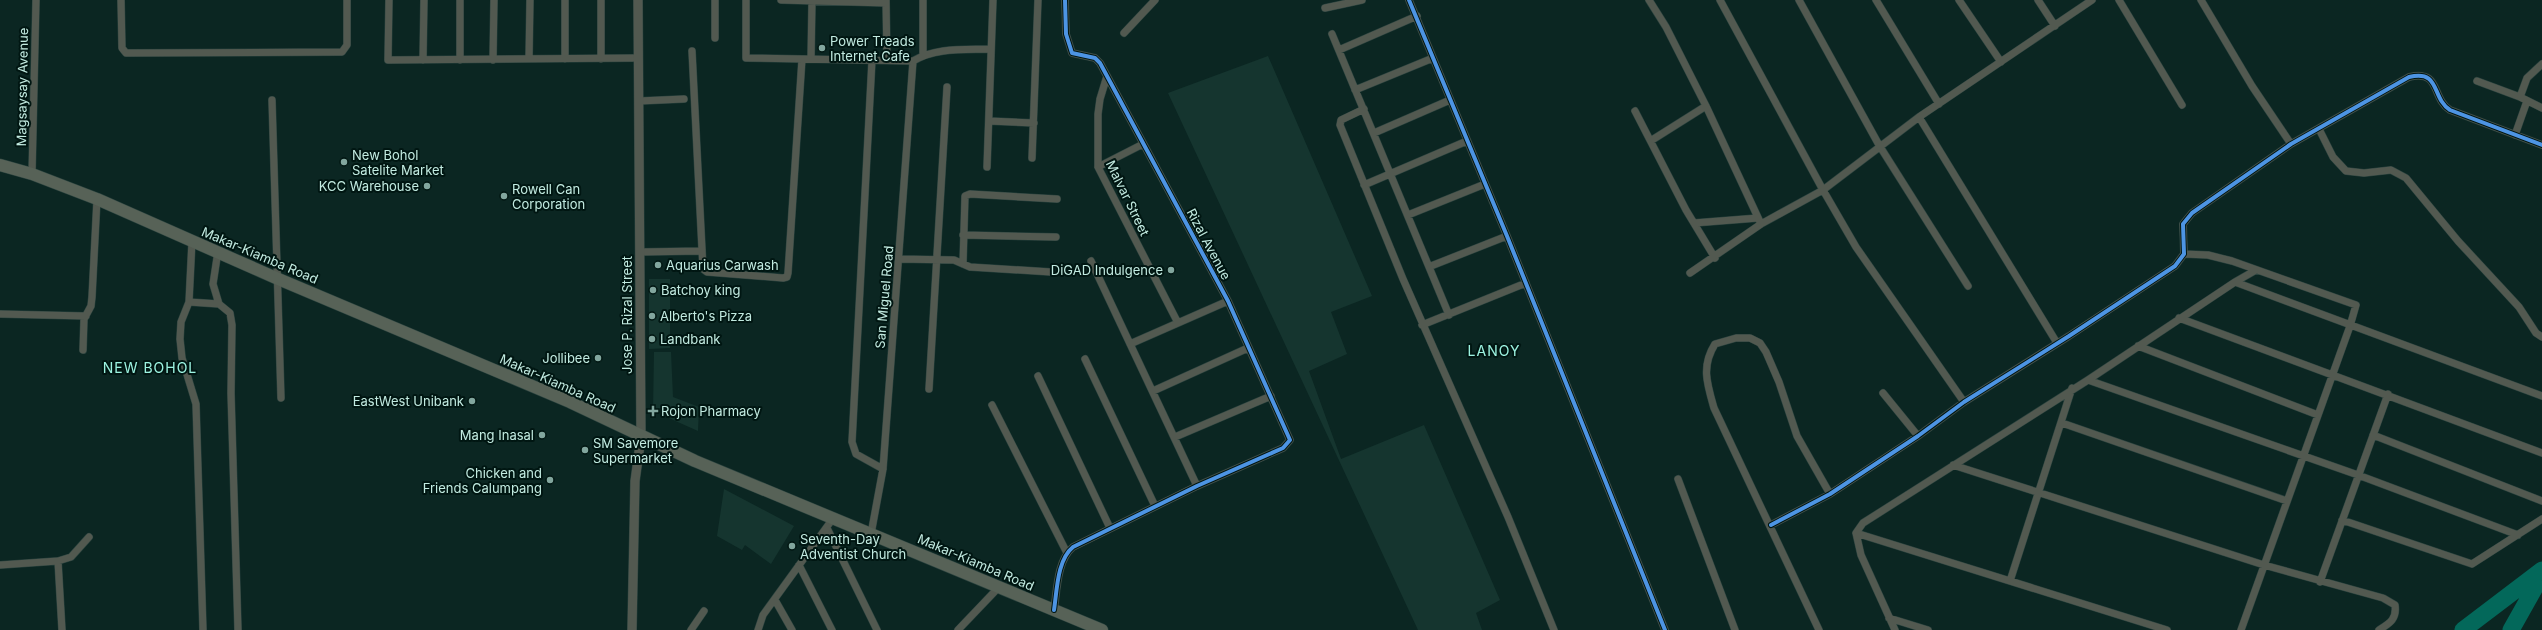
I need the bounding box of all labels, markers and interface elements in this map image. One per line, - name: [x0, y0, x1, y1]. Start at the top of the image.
- street label: Magsaysay Avenue: [13, 27, 31, 147]
- place label: Power Treads Internet Cafe: [830, 33, 915, 64]
- marker: Power Treads Internet Cafe: [817, 43, 827, 53]
- place label: New Bohol Satelite Market: [352, 147, 444, 178]
- marker: New Bohol Satelite Market: [339, 157, 349, 167]
- street label: Malvar Street: [1103, 158, 1153, 238]
- place label: KCC Warehouse: [319, 178, 419, 194]
- marker: KCC Warehouse: [422, 181, 432, 191]
- place label: Rowell Can Corporation: [512, 181, 585, 212]
- marker: Rowell Can Corporation: [499, 191, 509, 201]
- street label: Rizal Avenue: [1184, 206, 1234, 282]
- street label: Makar-Kiamba Road: [199, 223, 321, 287]
- street label: San Miguel Road: [872, 245, 896, 349]
- street label: Jose P. Rizal Street: [619, 256, 635, 374]
- place label: Aquarius Carwash: [666, 257, 779, 273]
- marker: Aquarius Carwash: [653, 260, 663, 270]
- place label: DiGAD Indulgence: [1051, 262, 1163, 278]
- marker: DiGAD Indulgence: [1166, 265, 1176, 275]
- place label: Batchoy king: [661, 282, 741, 298]
- marker: Batchoy king: [648, 285, 658, 295]
- place label: Alberto's Pizza: [660, 308, 752, 324]
- marker: Alberto's Pizza: [647, 311, 657, 321]
- place label: Landbank: [660, 331, 721, 347]
- marker: Landbank: [647, 334, 657, 344]
- district label: LANOY: [1468, 342, 1520, 359]
- street label: Makar-Kiamba Road: [498, 350, 618, 416]
- place label: Jollibee: [542, 350, 590, 366]
- marker: Jollibee: [593, 353, 603, 363]
- district label: NEW BOHOL: [103, 359, 197, 376]
- place label: EastWest Unibank: [353, 393, 464, 409]
- marker: EastWest Unibank: [467, 396, 477, 406]
- place label: Rojon Pharmacy: [661, 403, 761, 419]
- marker: Rojon Pharmacy: [648, 406, 658, 416]
- place label: Mang Inasal: [460, 427, 534, 443]
- marker: Mang Inasal: [537, 430, 547, 440]
- place label: SM Savemore Supermarket: [593, 435, 678, 466]
- marker: SM Savemore Supermarket: [580, 445, 590, 455]
- place label: Chicken and Friends Calumpang: [423, 465, 542, 496]
- marker: Chicken and Friends Calumpang: [545, 475, 555, 485]
- street label: Makar-Kiamba Road: [915, 530, 1037, 594]
- place label: Seventh-Day Adventist Church: [800, 531, 906, 562]
- marker: Seventh-Day Adventist Church: [787, 541, 797, 551]

